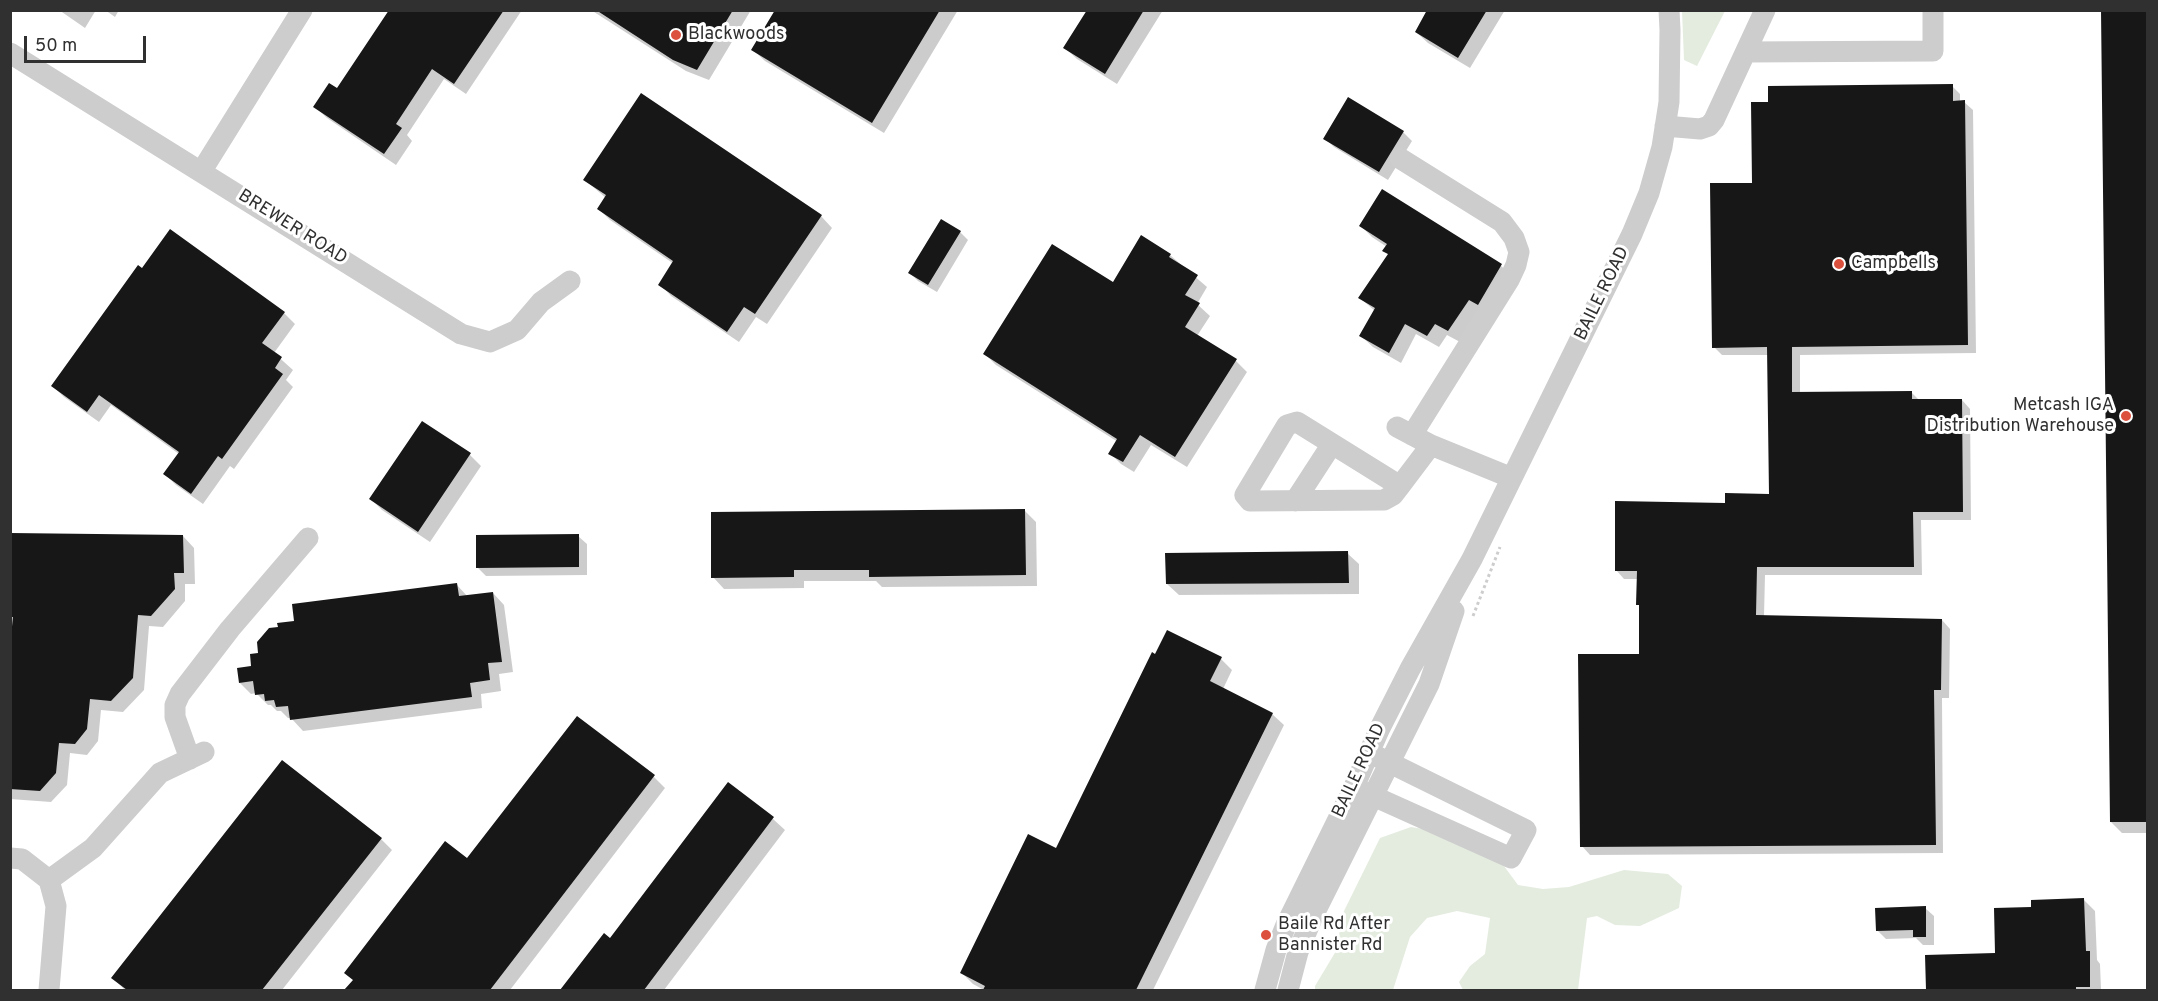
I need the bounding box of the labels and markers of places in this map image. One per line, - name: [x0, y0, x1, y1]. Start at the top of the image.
- place label: Blackwoods: [688, 24, 784, 46]
- marker: Blackwoods: [669, 28, 683, 42]
- place label: Campbells: [1851, 253, 1936, 275]
- marker: Campbells: [1832, 257, 1846, 271]
- place label: Metcash IGA Distribution Warehouse: [1927, 395, 2114, 438]
- marker: Metcash IGA Distribution Warehouse: [2119, 409, 2133, 423]
- place label: Baile Rd After Bannister Rd: [1278, 914, 1390, 956]
- marker: Baile Rd After Bannister Rd: [1259, 928, 1273, 942]

